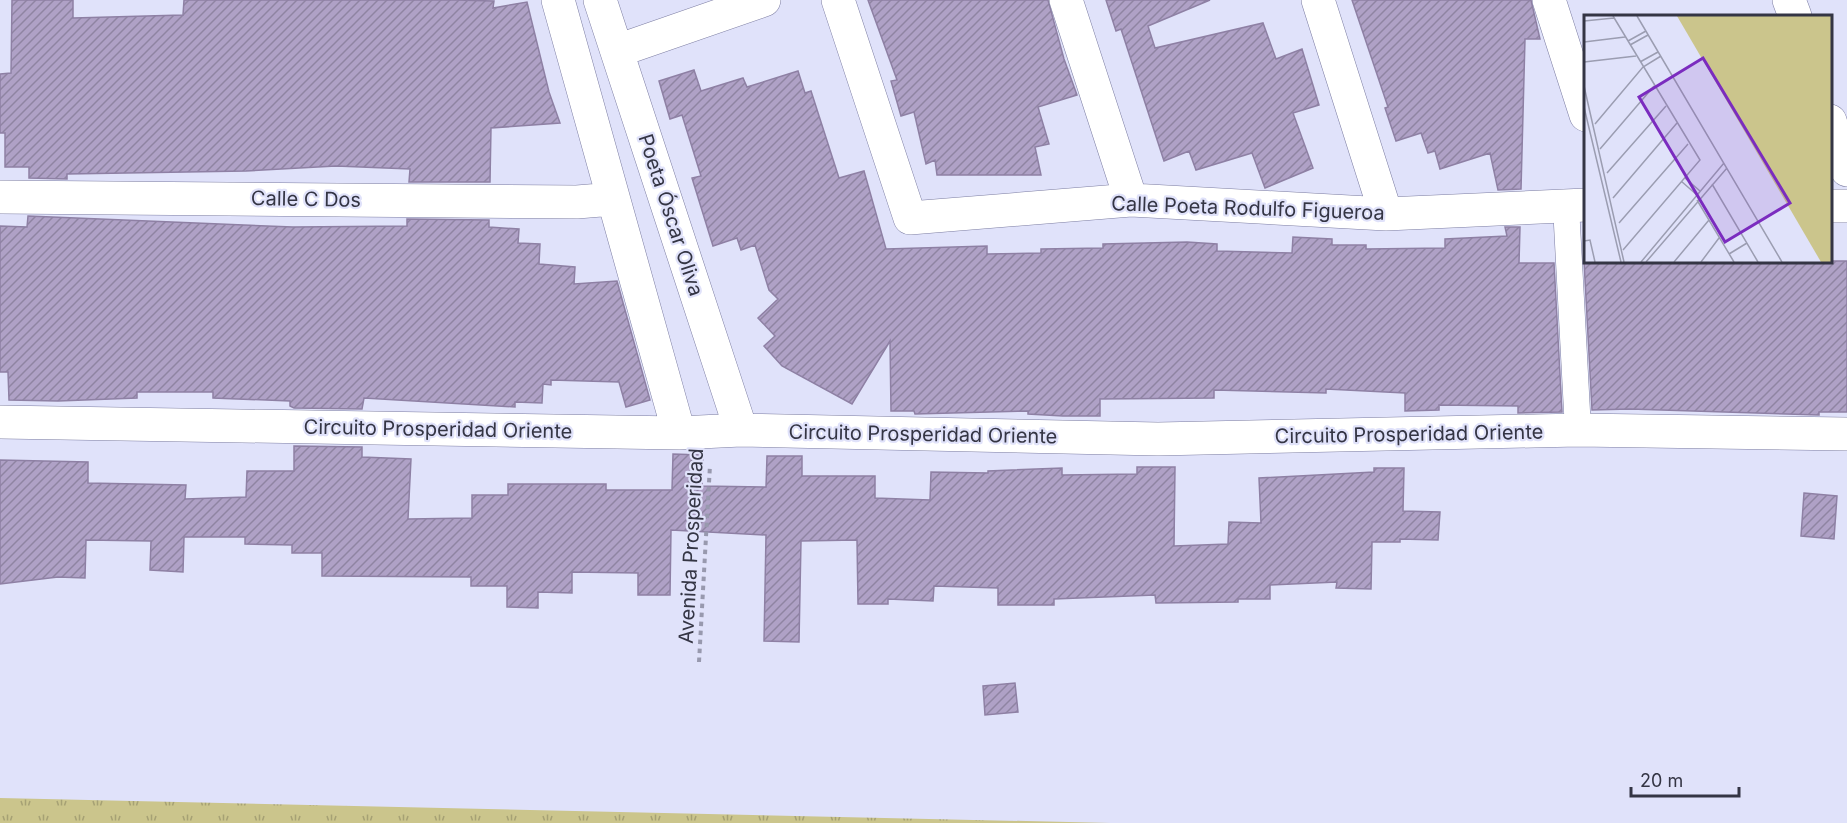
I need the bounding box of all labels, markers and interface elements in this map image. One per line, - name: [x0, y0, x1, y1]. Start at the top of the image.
- inset map: [1584, 15, 1832, 262]
- street label: Poeta Óscar Oliva: [633, 131, 709, 299]
- street label: Calle C Dos: [251, 186, 361, 212]
- street label: Calle Poeta Rodulfo Figueroa: [1111, 191, 1385, 225]
- street label: Circuito Prosperidad Oriente: [303, 415, 573, 443]
- street label: Circuito Prosperidad Oriente: [788, 420, 1058, 448]
- street label: Circuito Prosperidad Oriente: [1274, 420, 1544, 448]
- street label: Avenida Prosperidad: [674, 448, 708, 644]
- scale bar: [1631, 760, 1739, 798]
- text: 20 m: [1640, 770, 1683, 791]

